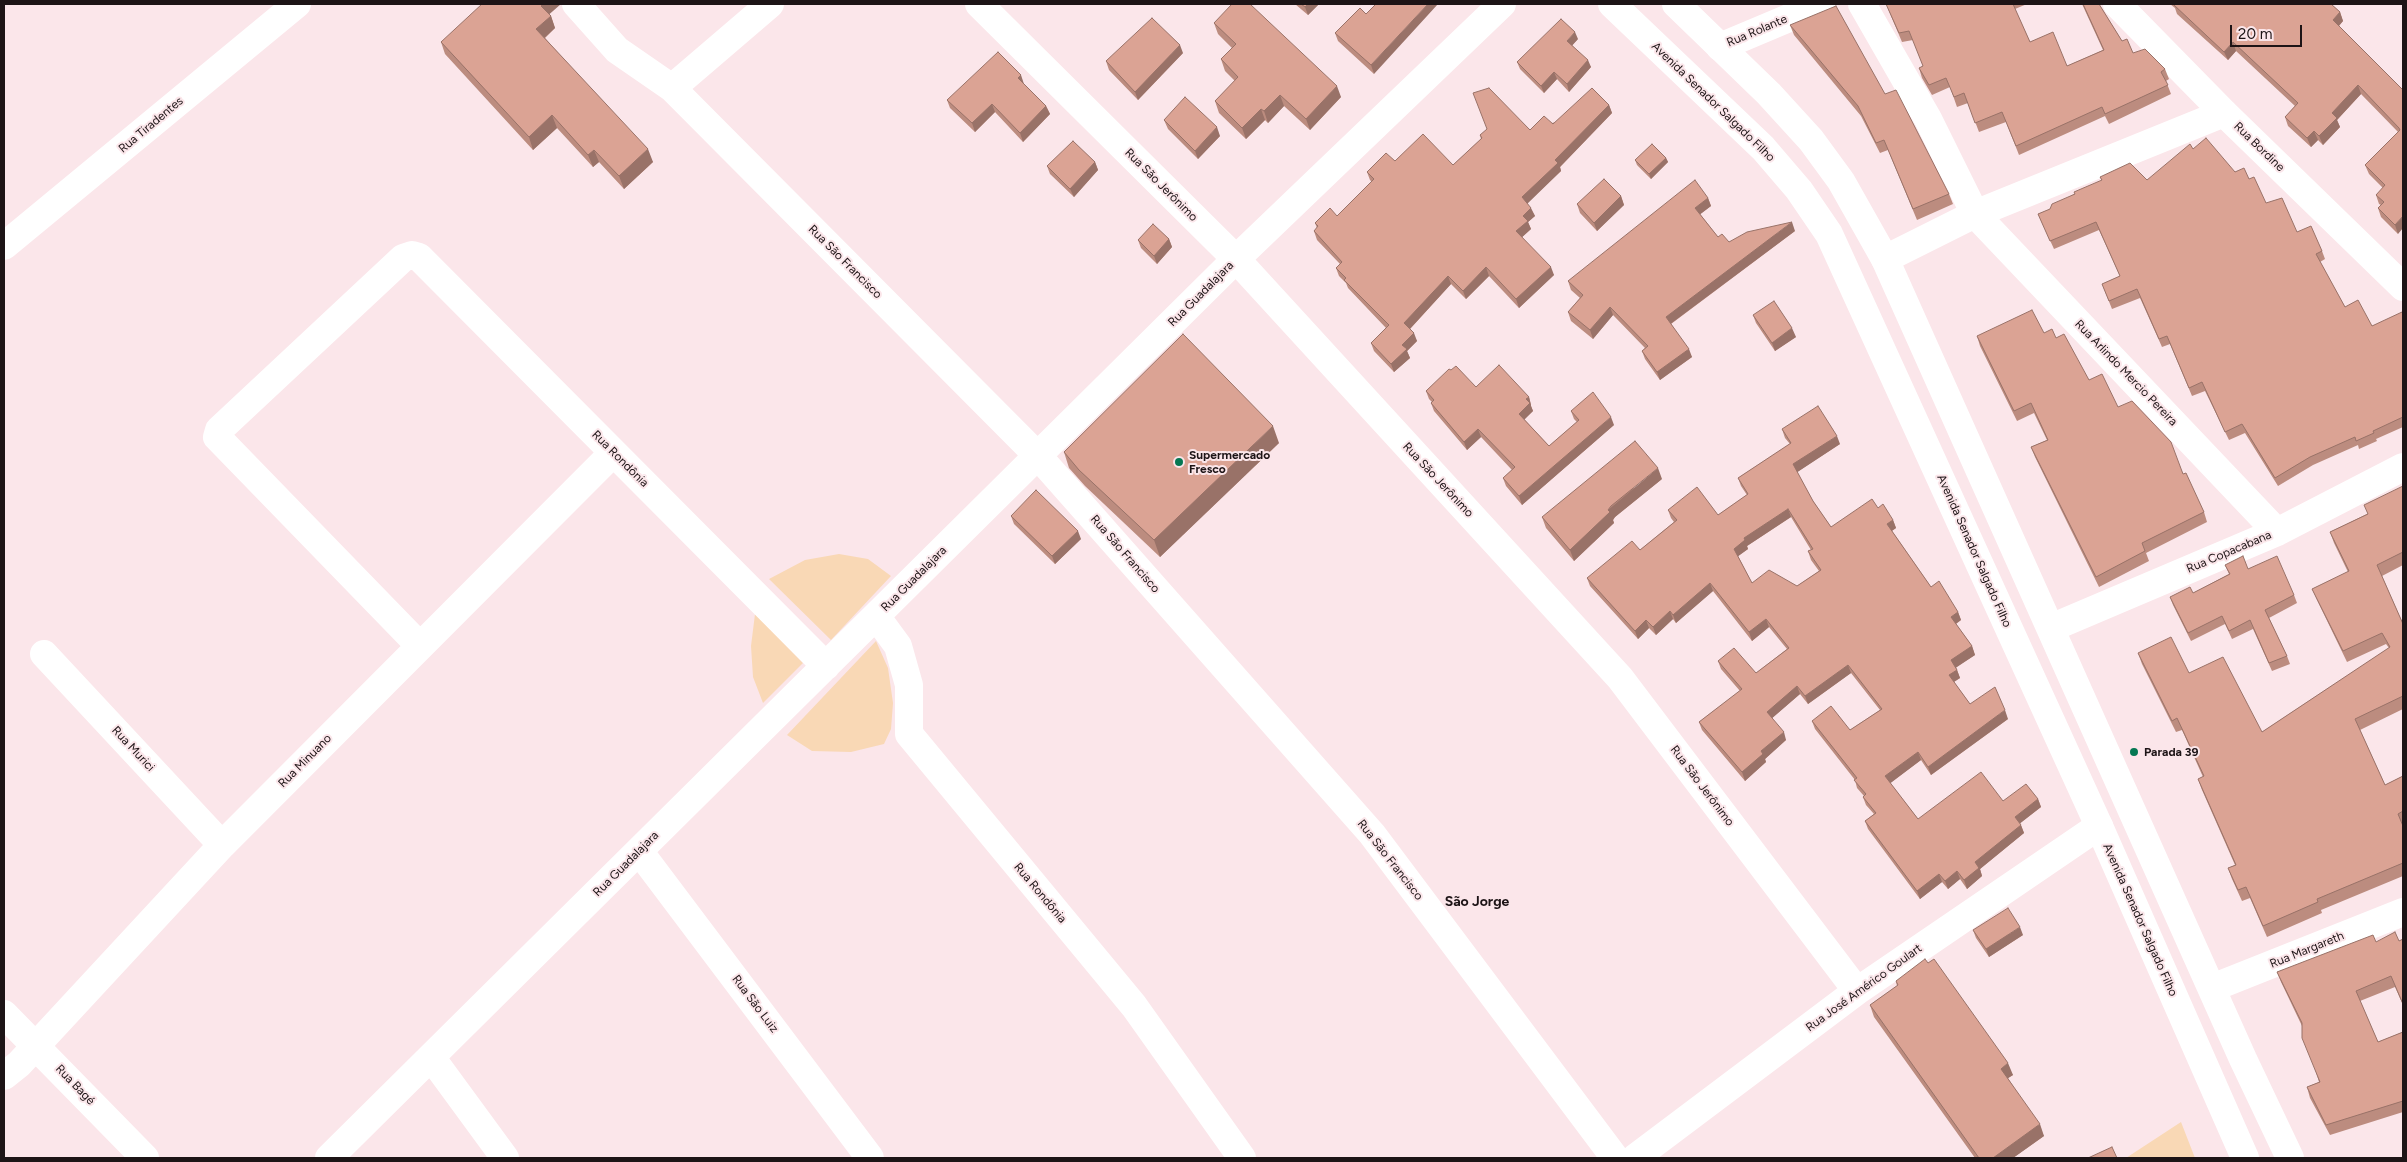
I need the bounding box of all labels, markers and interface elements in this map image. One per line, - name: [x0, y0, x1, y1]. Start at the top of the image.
- street label: Rua Rolante: [1725, 12, 1789, 50]
- scale bar: [2232, 15, 2304, 47]
- text: 20 m: [2238, 25, 2272, 43]
- street label: Avenida Senador Salgado Filho: [1648, 39, 1778, 165]
- street label: Rua Tiradentes: [116, 94, 186, 156]
- street label: Rua Bordine: [2231, 119, 2287, 175]
- street label: Rua São Jerônimo: [1122, 146, 1200, 224]
- street label: Rua São Francisco: [805, 222, 885, 302]
- street label: Rua Guadalajara: [1165, 258, 1237, 330]
- street label: Rua Arlindo Mercio Pereira: [2072, 317, 2180, 429]
- street label: Rua Rondônia: [589, 428, 651, 490]
- street label: Rua São Jerônimo: [1400, 440, 1476, 520]
- place label: Supermercado Fresco: [1189, 448, 1270, 476]
- marker: Supermercado Fresco: [1173, 456, 1185, 468]
- street label: Avenida Senador Salgado Filho: [1934, 472, 2014, 630]
- street label: Rua São Francisco: [1087, 512, 1163, 596]
- street label: Rua Copacabana: [2184, 528, 2274, 576]
- street label: Rua Guadalajara: [878, 543, 950, 615]
- street label: Rua Murici: [109, 724, 157, 774]
- street label: Rua Minuano: [275, 731, 335, 791]
- street label: Rua São Jerônimo: [1667, 743, 1737, 829]
- place label: Parada 39: [2144, 745, 2198, 759]
- marker: Parada 39: [2128, 746, 2140, 758]
- street label: Rua São Francisco: [1354, 817, 1426, 903]
- street label: Rua Guadalajara: [590, 828, 662, 900]
- street label: Avenida Senador Salgado Filho: [2100, 841, 2180, 999]
- street label: Rua Rondônia: [1011, 860, 1069, 926]
- district label: São Jorge: [1445, 894, 1509, 910]
- street label: Rua Margareth: [2268, 929, 2346, 971]
- street label: Rua José Américo Goulart: [1803, 941, 1925, 1035]
- street label: Rua São Luiz: [729, 972, 781, 1036]
- street label: Rua Bagé: [52, 1062, 98, 1108]

